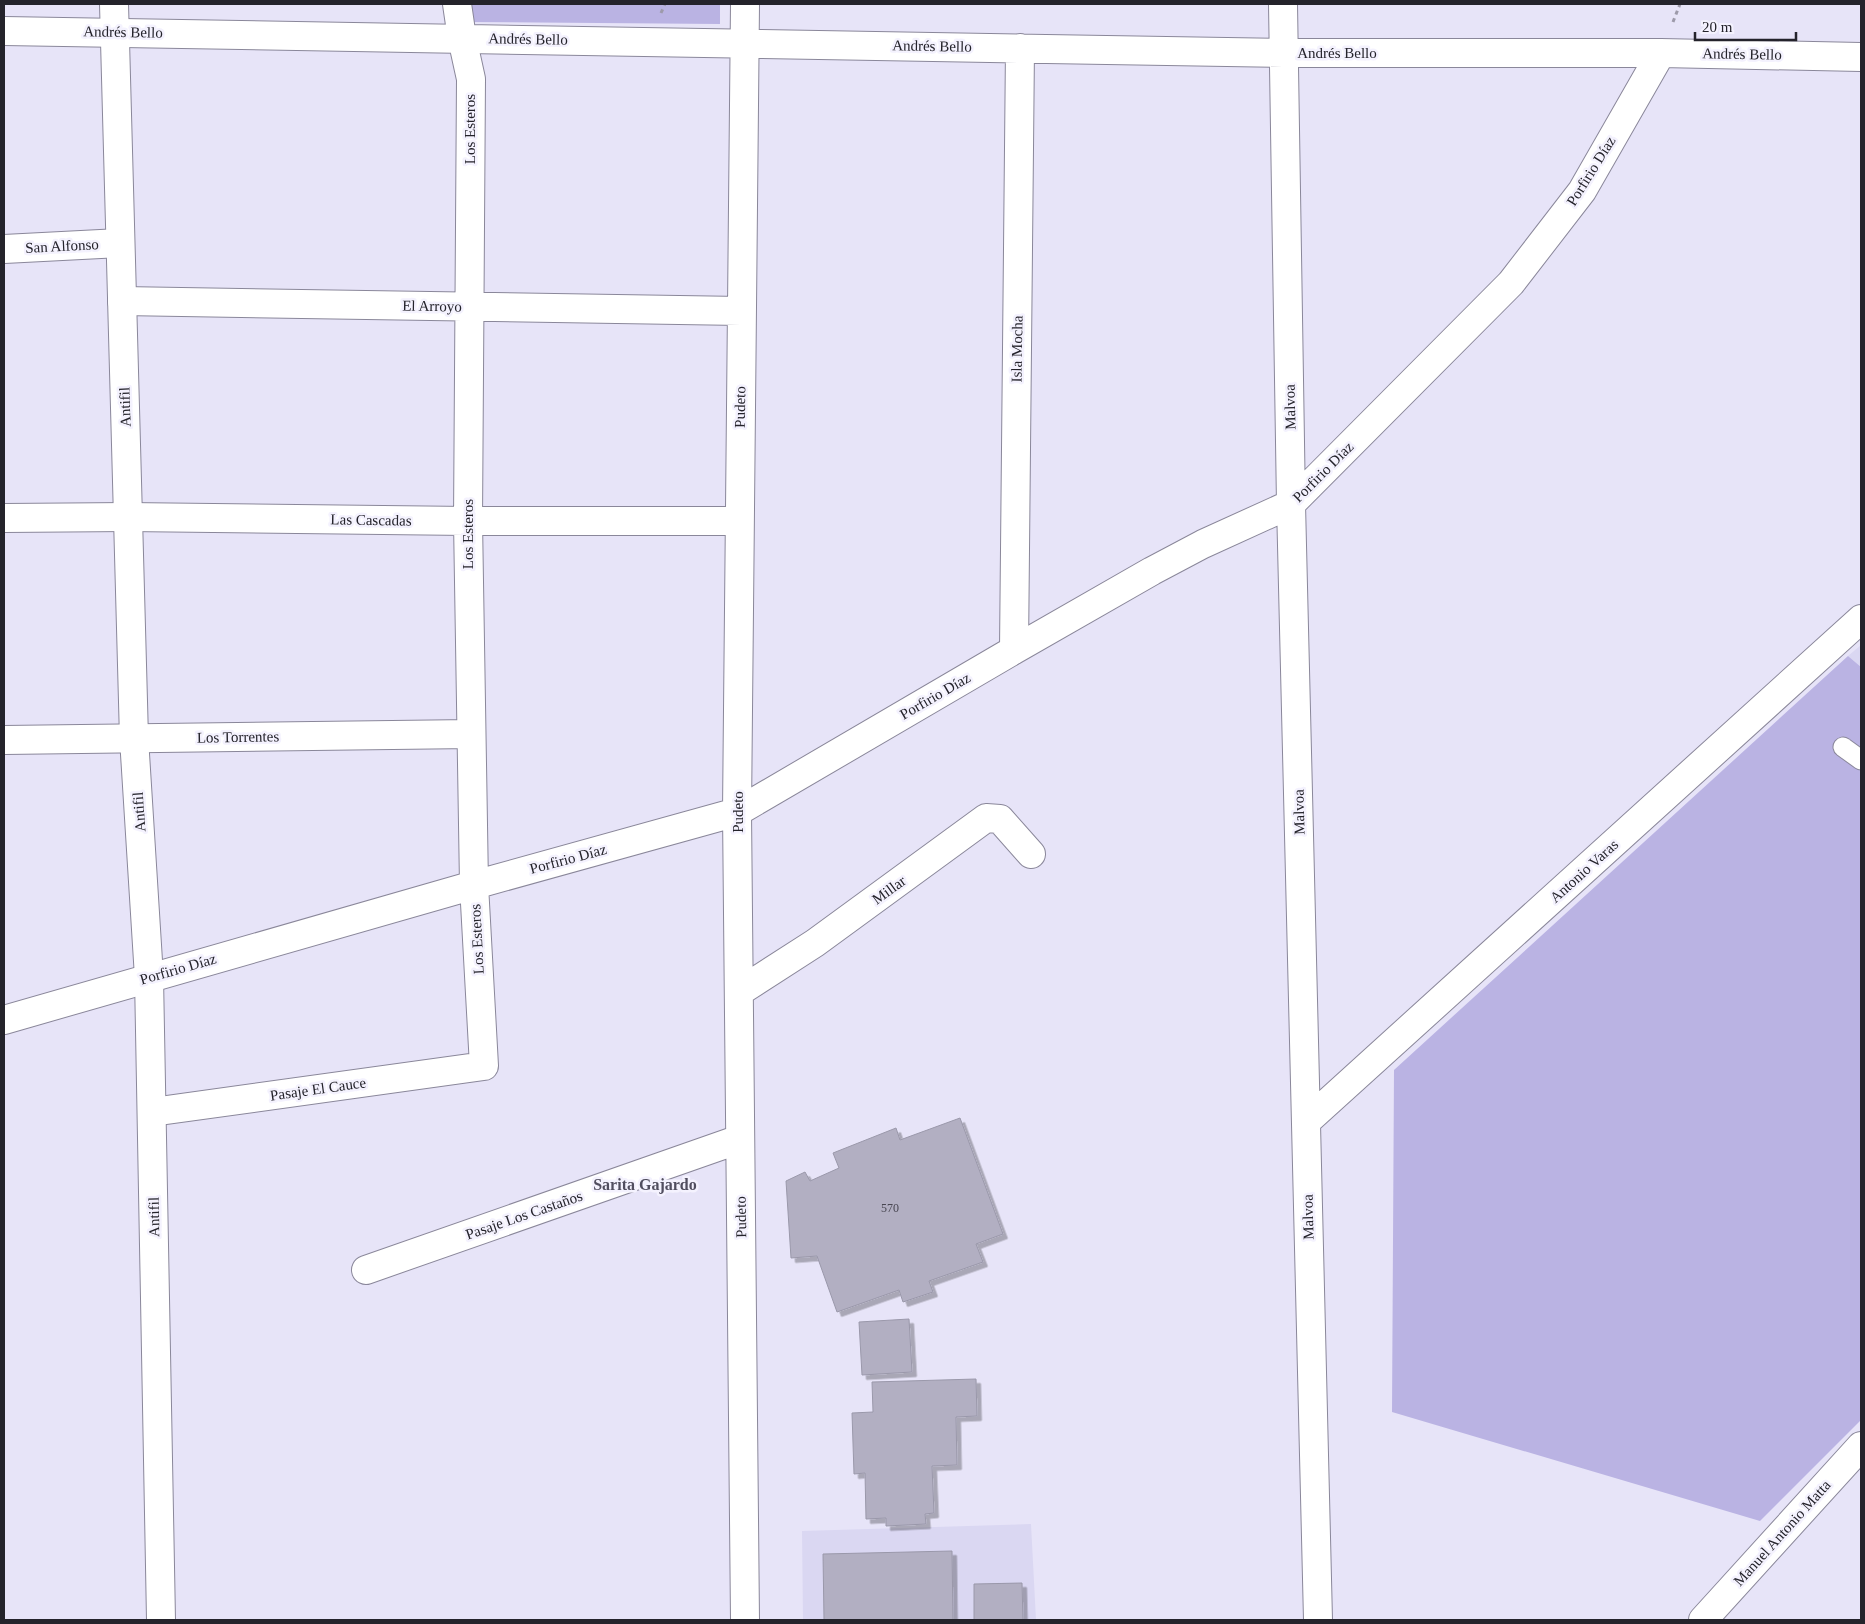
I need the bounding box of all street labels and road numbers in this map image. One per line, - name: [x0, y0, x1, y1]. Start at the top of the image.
- street label: Andrés Bello: [83, 23, 163, 41]
- street label: Andrés Bello: [488, 30, 568, 48]
- street label: Andrés Bello: [892, 37, 972, 55]
- street label: Andrés Bello: [1297, 45, 1377, 61]
- street label: Andrés Bello: [1702, 45, 1782, 63]
- street label: Los Esteros: [462, 94, 478, 164]
- street label: Porfirio Díaz: [1563, 133, 1619, 209]
- street label: San Alfonso: [25, 236, 99, 256]
- street label: El Arroyo: [402, 297, 462, 315]
- street label: Isla Mocha: [1008, 315, 1026, 383]
- street label: Malvoa: [1282, 384, 1298, 430]
- street label: Pudeto: [732, 386, 748, 428]
- street label: Antifil: [116, 387, 134, 427]
- street label: Porfirio Díaz: [1290, 438, 1357, 505]
- street label: Los Esteros: [460, 499, 476, 569]
- street label: Las Cascadas: [330, 511, 412, 529]
- street label: Porfirio Díaz: [897, 669, 973, 723]
- street label: Los Torrentes: [197, 728, 279, 746]
- street label: Malvoa: [1291, 789, 1307, 835]
- street label: Antifil: [130, 791, 148, 833]
- street label: Pudeto: [730, 791, 746, 833]
- street label: Antonio Varas: [1547, 836, 1621, 906]
- street label: Porfirio Díaz: [528, 841, 608, 877]
- street label: Millar: [869, 873, 909, 907]
- street label: Los Esteros: [467, 903, 487, 975]
- street label: Porfirio Díaz: [138, 950, 218, 988]
- street label: Pasaje El Cauce: [269, 1074, 367, 1104]
- street label: Pasaje Los Castaños: [463, 1187, 585, 1243]
- street label: Malvoa: [1300, 1194, 1316, 1240]
- street label: Pudeto: [733, 1196, 749, 1238]
- street label: Antifil: [146, 1197, 162, 1237]
- street label: Manuel Antonio Matta: [1730, 1477, 1834, 1589]

